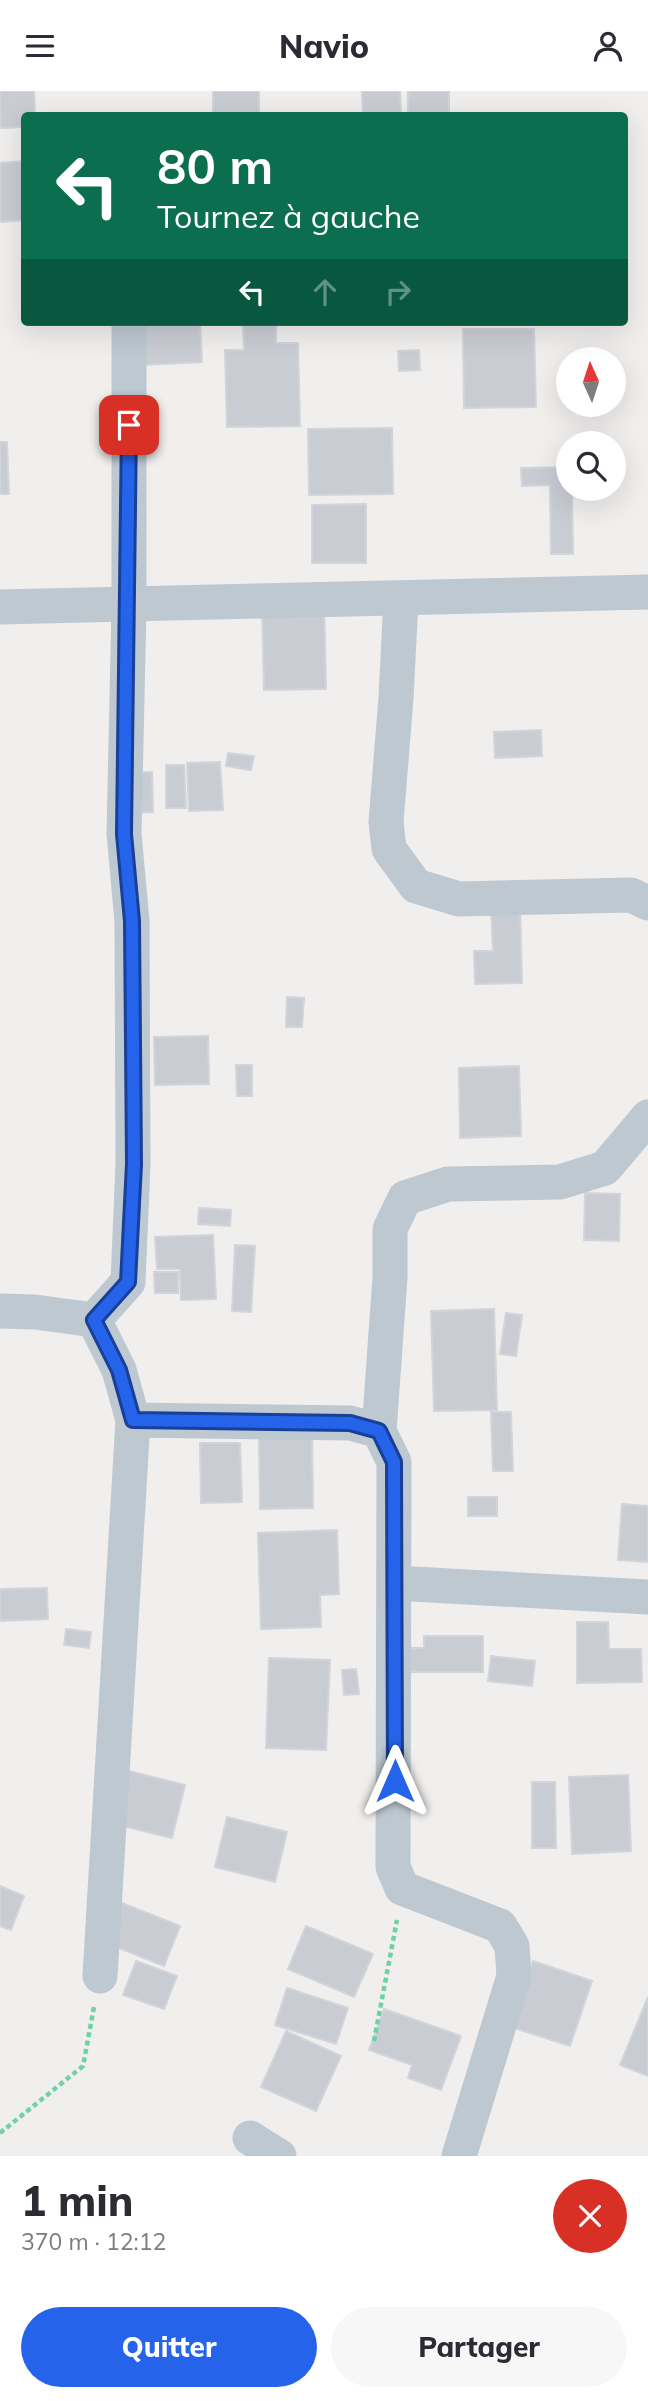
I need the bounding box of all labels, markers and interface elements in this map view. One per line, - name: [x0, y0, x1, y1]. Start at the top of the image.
- text: Navio: [279, 26, 369, 66]
- icon: menu: [21, 27, 59, 65]
- icon: person: [589, 27, 627, 65]
- text: 80 m: [157, 135, 273, 196]
- icon: left: [42, 140, 133, 231]
- text: Tournez à gauche: [157, 196, 420, 236]
- icon: left: [233, 273, 271, 311]
- icon: ahead: [306, 273, 344, 311]
- icon: right: [379, 273, 417, 311]
- north arrow: [556, 347, 626, 417]
- map controls: [556, 347, 626, 501]
- pin: [99, 395, 159, 455]
- icon: arrive: [110, 406, 148, 444]
- button: search: [556, 431, 626, 501]
- position arrow: [358, 1744, 432, 1818]
- text: 1 min: [21, 2174, 134, 2227]
- button: close: [553, 2179, 627, 2253]
- text: 370 m · 12:12: [21, 2227, 166, 2256]
- button: Quitter: [21, 2307, 317, 2387]
- button: Partager: [331, 2307, 627, 2387]

